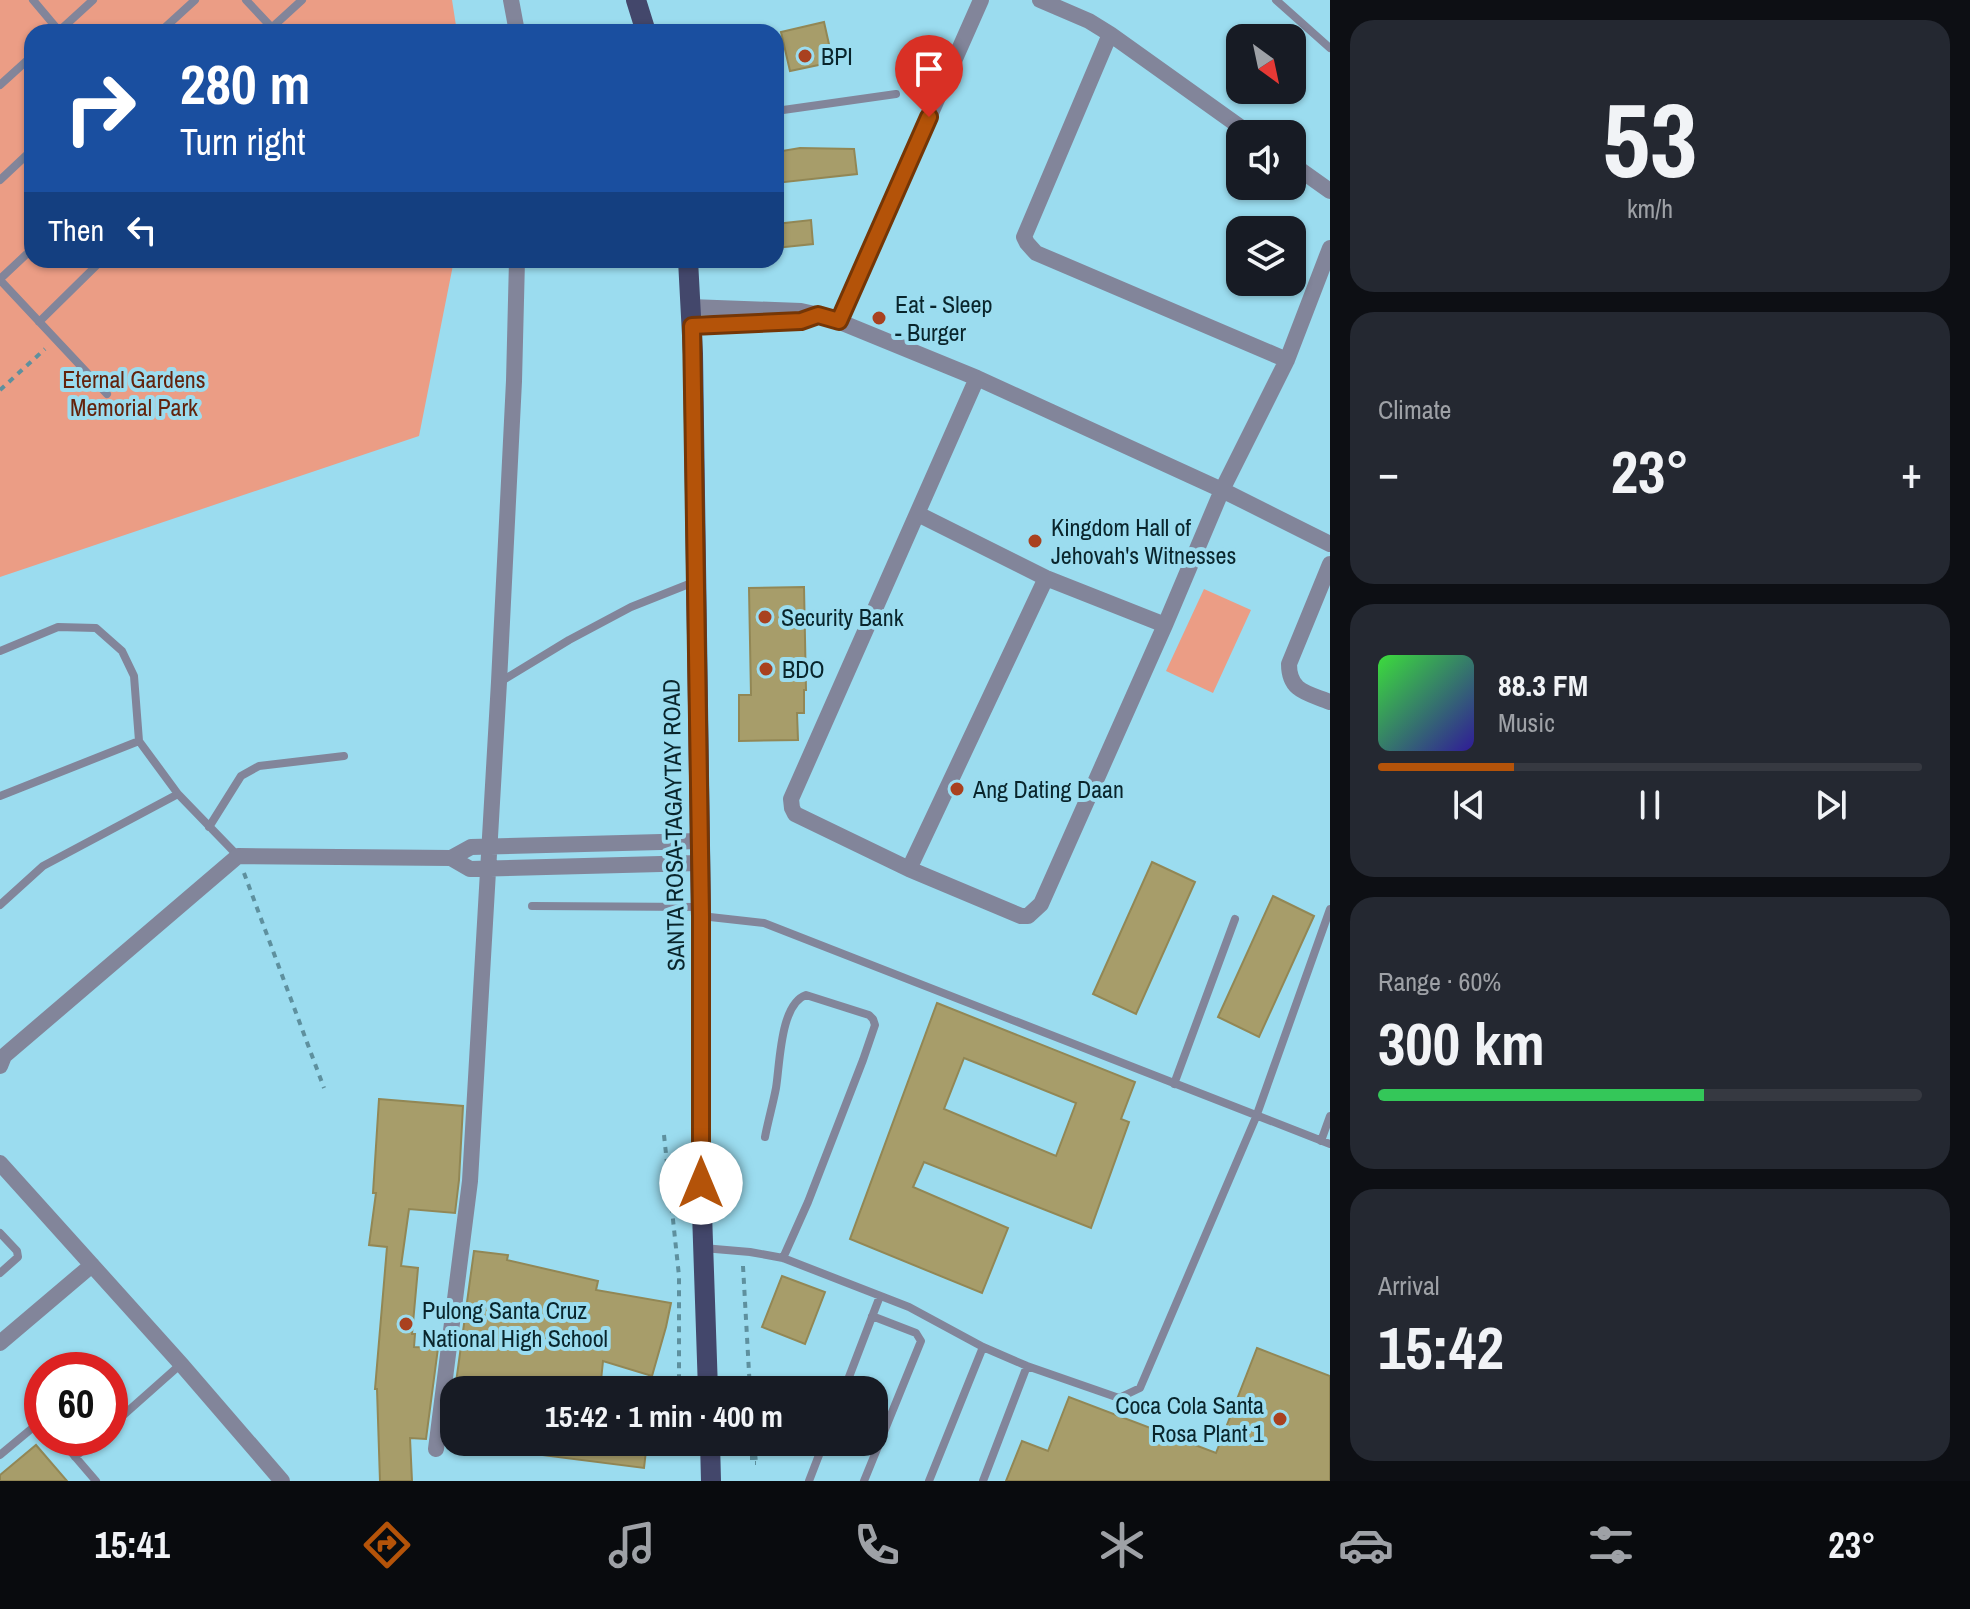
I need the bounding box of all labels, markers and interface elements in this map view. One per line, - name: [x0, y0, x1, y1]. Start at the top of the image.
- north arrow: [1226, 24, 1306, 104]
- map controls: [1226, 24, 1306, 296]
- pin: [895, 35, 963, 117]
- place label: BPI: [821, 40, 853, 72]
- text: 280 m: [180, 46, 310, 121]
- marker: BPI: [796, 47, 814, 65]
- icon: arrive: [907, 47, 951, 91]
- icon: right: [48, 56, 152, 160]
- text: 53: [1603, 69, 1697, 209]
- text: Turn right: [180, 118, 305, 166]
- button: sound: [1226, 120, 1306, 200]
- text: km/h: [1627, 191, 1673, 226]
- icon: left: [120, 208, 164, 252]
- text: Then: [48, 210, 104, 250]
- button: layers: [1226, 216, 1306, 296]
- place label: Eat - Sleep - Burger: [895, 288, 992, 348]
- marker: Eat - Sleep - Burger: [870, 309, 888, 327]
- park label: Eternal Gardens Memorial Park: [62, 363, 206, 423]
- text: Climate: [1378, 392, 1451, 427]
- text: 23°: [1611, 431, 1689, 512]
- text: −: [1378, 442, 1399, 502]
- text: +: [1901, 442, 1922, 502]
- place label: Kingdom Hall of Jehovah's Witnesses: [1051, 511, 1236, 571]
- marker: Kingdom Hall of Jehovah's Witnesses: [1026, 532, 1044, 550]
- place label: Security Bank: [781, 601, 904, 633]
- marker: Security Bank: [756, 608, 774, 626]
- place label: BDO: [782, 653, 825, 685]
- marker: BDO: [757, 660, 775, 678]
- text: 88.3 FM: [1498, 665, 1588, 705]
- street label: SANTA ROSA-TAGAYTAY ROAD: [654, 679, 692, 971]
- text: Music: [1498, 705, 1555, 740]
- place label: Ang Dating Daan: [972, 773, 1124, 805]
- marker: Ang Dating Daan: [948, 780, 966, 798]
- icon: previous: [1447, 783, 1491, 827]
- icon: pause: [1628, 783, 1672, 827]
- icon: next: [1809, 783, 1853, 827]
- text: Range · 60%: [1378, 964, 1501, 999]
- text: 300 km: [1378, 1003, 1545, 1084]
- position arrow: [659, 1141, 743, 1225]
- text: Arrival: [1378, 1268, 1440, 1303]
- place label: Pulong Santa Cruz National High School: [422, 1294, 608, 1354]
- text: 15:42: [1378, 1307, 1504, 1388]
- marker: Pulong Santa Cruz National High School: [397, 1315, 415, 1333]
- speed limit sign: 60: [24, 1352, 128, 1456]
- place label: Coca Cola Santa Rosa Plant 1: [1115, 1389, 1264, 1449]
- text: 15:42 · 1 min · 400 m: [545, 1396, 783, 1436]
- marker: Coca Cola Santa Rosa Plant 1: [1271, 1410, 1289, 1428]
- icon: directions: [359, 1517, 415, 1573]
- icon: music: [604, 1517, 660, 1573]
- icon: phone: [849, 1517, 905, 1573]
- icon: climate: [1094, 1517, 1150, 1573]
- icon: car: [1338, 1517, 1394, 1573]
- icon: filters: [1583, 1517, 1639, 1573]
- text: 15:41: [94, 1521, 170, 1569]
- text: 23°: [1828, 1521, 1876, 1569]

